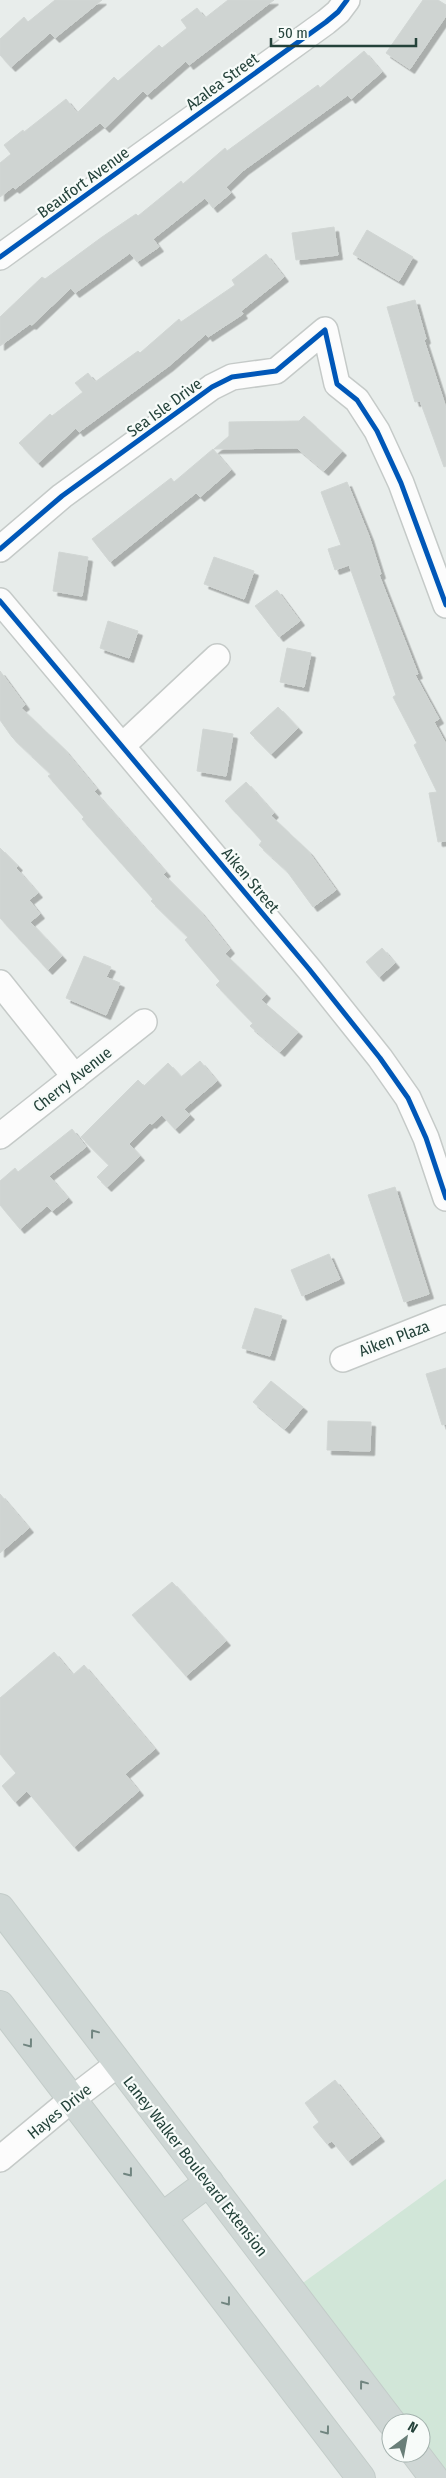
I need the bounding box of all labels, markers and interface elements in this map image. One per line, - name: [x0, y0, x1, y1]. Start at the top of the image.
- scale bar: [271, 15, 416, 47]
- text: 50 m: [278, 24, 308, 42]
- street label: Azalea Street: [182, 48, 263, 114]
- street label: Beaufort Avenue: [34, 143, 133, 222]
- street label: Sea Isle Drive: [123, 374, 206, 441]
- street label: Aiken Street: [218, 844, 284, 917]
- street label: Cherry Avenue: [29, 1043, 115, 1116]
- street label: Aiken Plaza: [356, 1316, 432, 1361]
- one-way arrow: [91, 2029, 100, 2039]
- one-way arrow: [24, 2038, 32, 2047]
- street label: Laney Walker Boulevard Extension: [119, 2073, 272, 2260]
- street label: Hayes Drive: [24, 2080, 95, 2143]
- one-way arrow: [123, 2167, 131, 2176]
- one-way arrow: [222, 2296, 230, 2305]
- one-way arrow: [360, 2380, 369, 2390]
- north arrow: [381, 2413, 431, 2463]
- text: N: [405, 2418, 421, 2437]
- one-way arrow: [320, 2425, 328, 2434]

